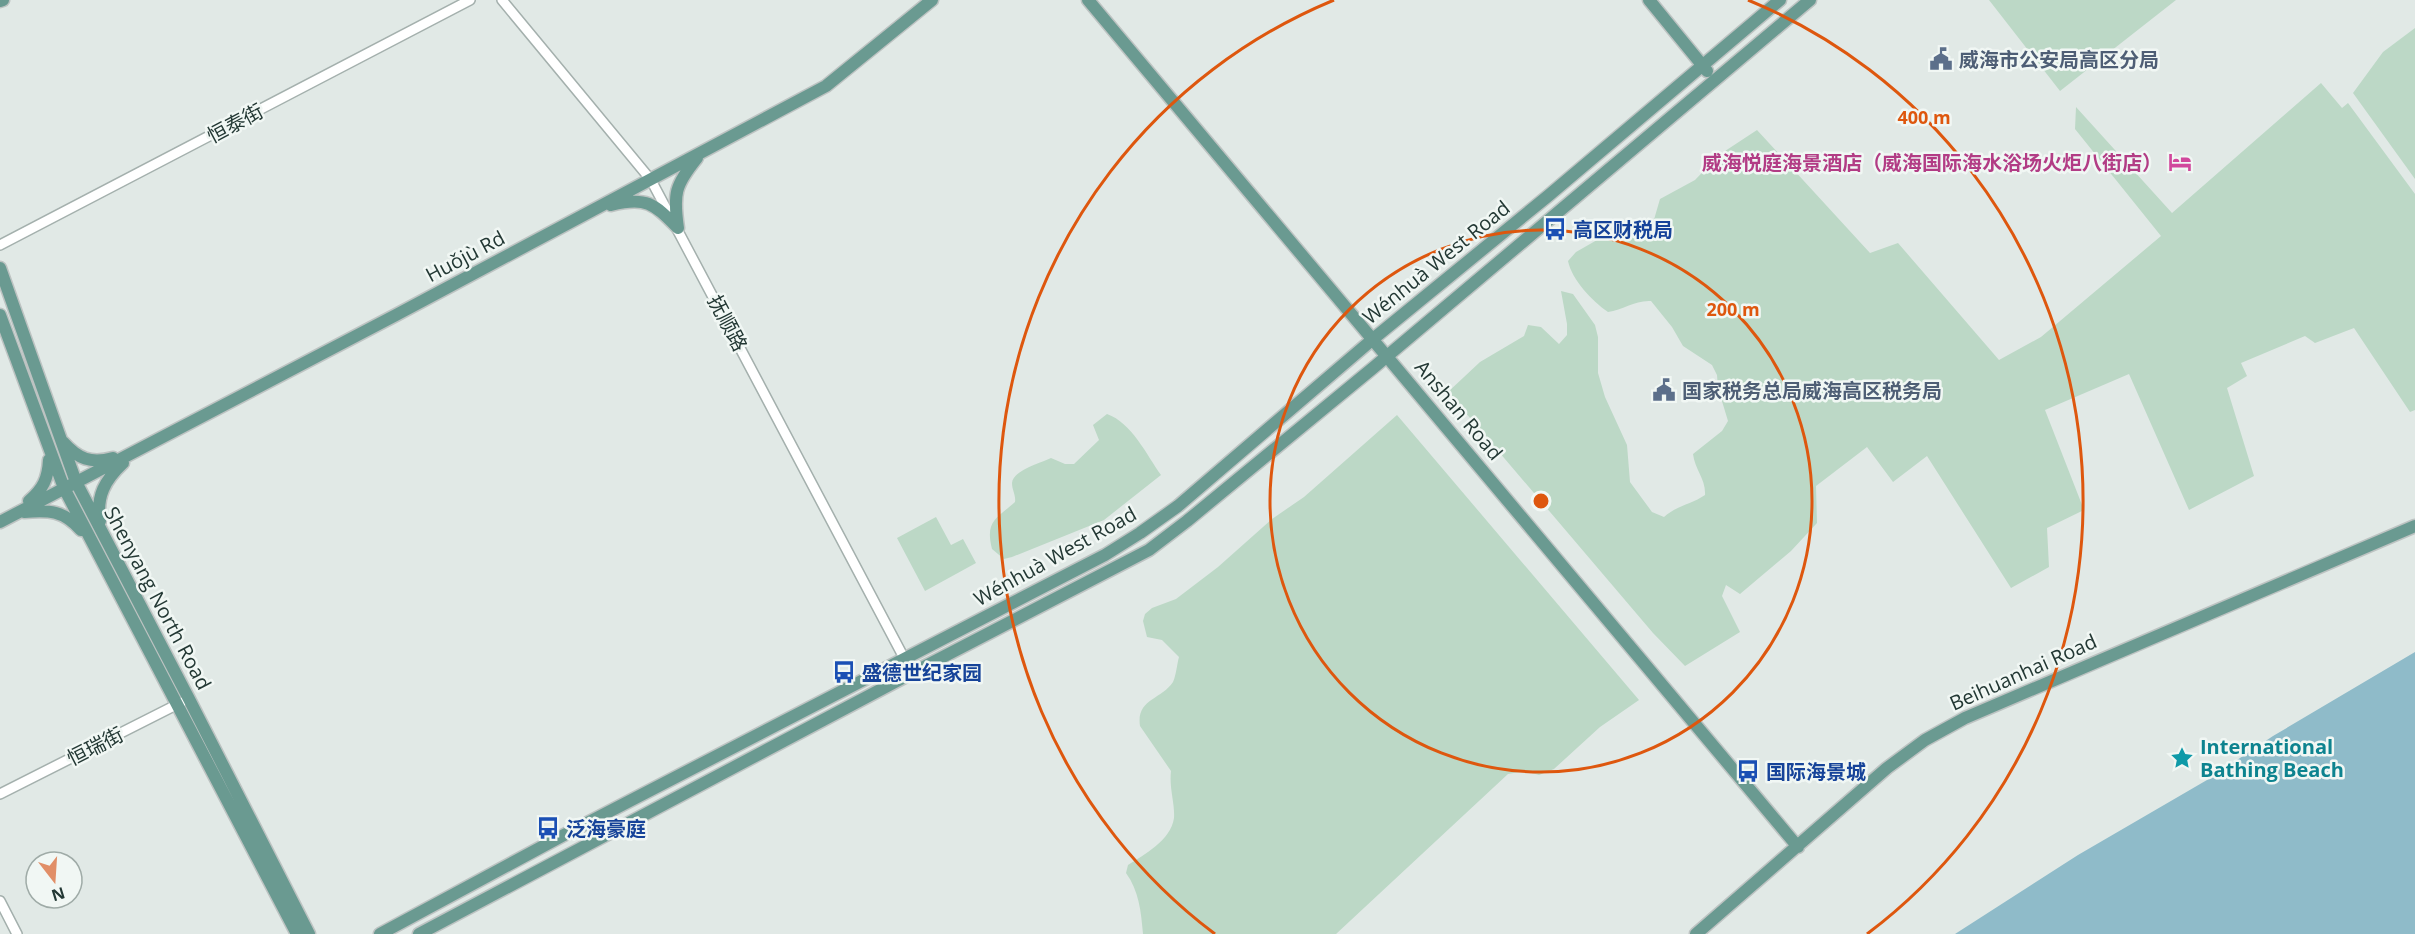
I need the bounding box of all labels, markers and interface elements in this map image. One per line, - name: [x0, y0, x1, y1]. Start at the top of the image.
- public building icon: 威海市公安局高区分局: [1928, 46, 1954, 72]
- place label: 威海市公安局高区分局: [1959, 46, 2159, 73]
- street label: 恒泰街: [202, 97, 268, 149]
- text: 400 m: [1897, 105, 1951, 129]
- place label: 威海悦庭海景酒店（威海国际海水浴场火炬八街店）: [1702, 149, 2162, 176]
- hotel icon: 威海悦庭海景酒店（威海国际海水浴场火炬八街店）: [2167, 149, 2193, 175]
- street label: Wénhuà West Road: [1357, 194, 1515, 330]
- bus stop icon: 高区财税局: [1542, 216, 1568, 242]
- place label: 高区财税局: [1573, 216, 1673, 243]
- street label: Huǒjù Rd: [421, 224, 509, 288]
- street label: 抚顺路: [702, 290, 754, 356]
- text: 200 m: [1706, 297, 1760, 321]
- street label: Anshan Road: [1409, 354, 1509, 466]
- public building icon: 国家税务总局威海高区税务局: [1651, 377, 1677, 403]
- place label: 国家税务总局威海高区税务局: [1682, 377, 1942, 404]
- centre of rings: [1531, 491, 1551, 511]
- street label: Wénhuà West Road: [969, 500, 1141, 612]
- street label: Shenyang North Road: [98, 502, 218, 694]
- street label: Beihuanhai Road: [1945, 627, 2101, 717]
- bus stop icon: 盛德世纪家园: [831, 659, 857, 685]
- place label: 盛德世纪家园: [862, 659, 982, 686]
- street label: 恒瑞街: [62, 720, 128, 772]
- place label: International Bathing Beach: [2200, 733, 2344, 783]
- place icon: International Bathing Beach: [2169, 745, 2195, 771]
- bus stop icon: 国际海景城: [1735, 758, 1761, 784]
- place label: 国际海景城: [1766, 758, 1866, 785]
- bus stop icon: 泛海豪庭: [535, 815, 561, 841]
- place label: 泛海豪庭: [566, 815, 646, 842]
- north arrow: [24, 850, 84, 910]
- text: N: [49, 882, 68, 907]

